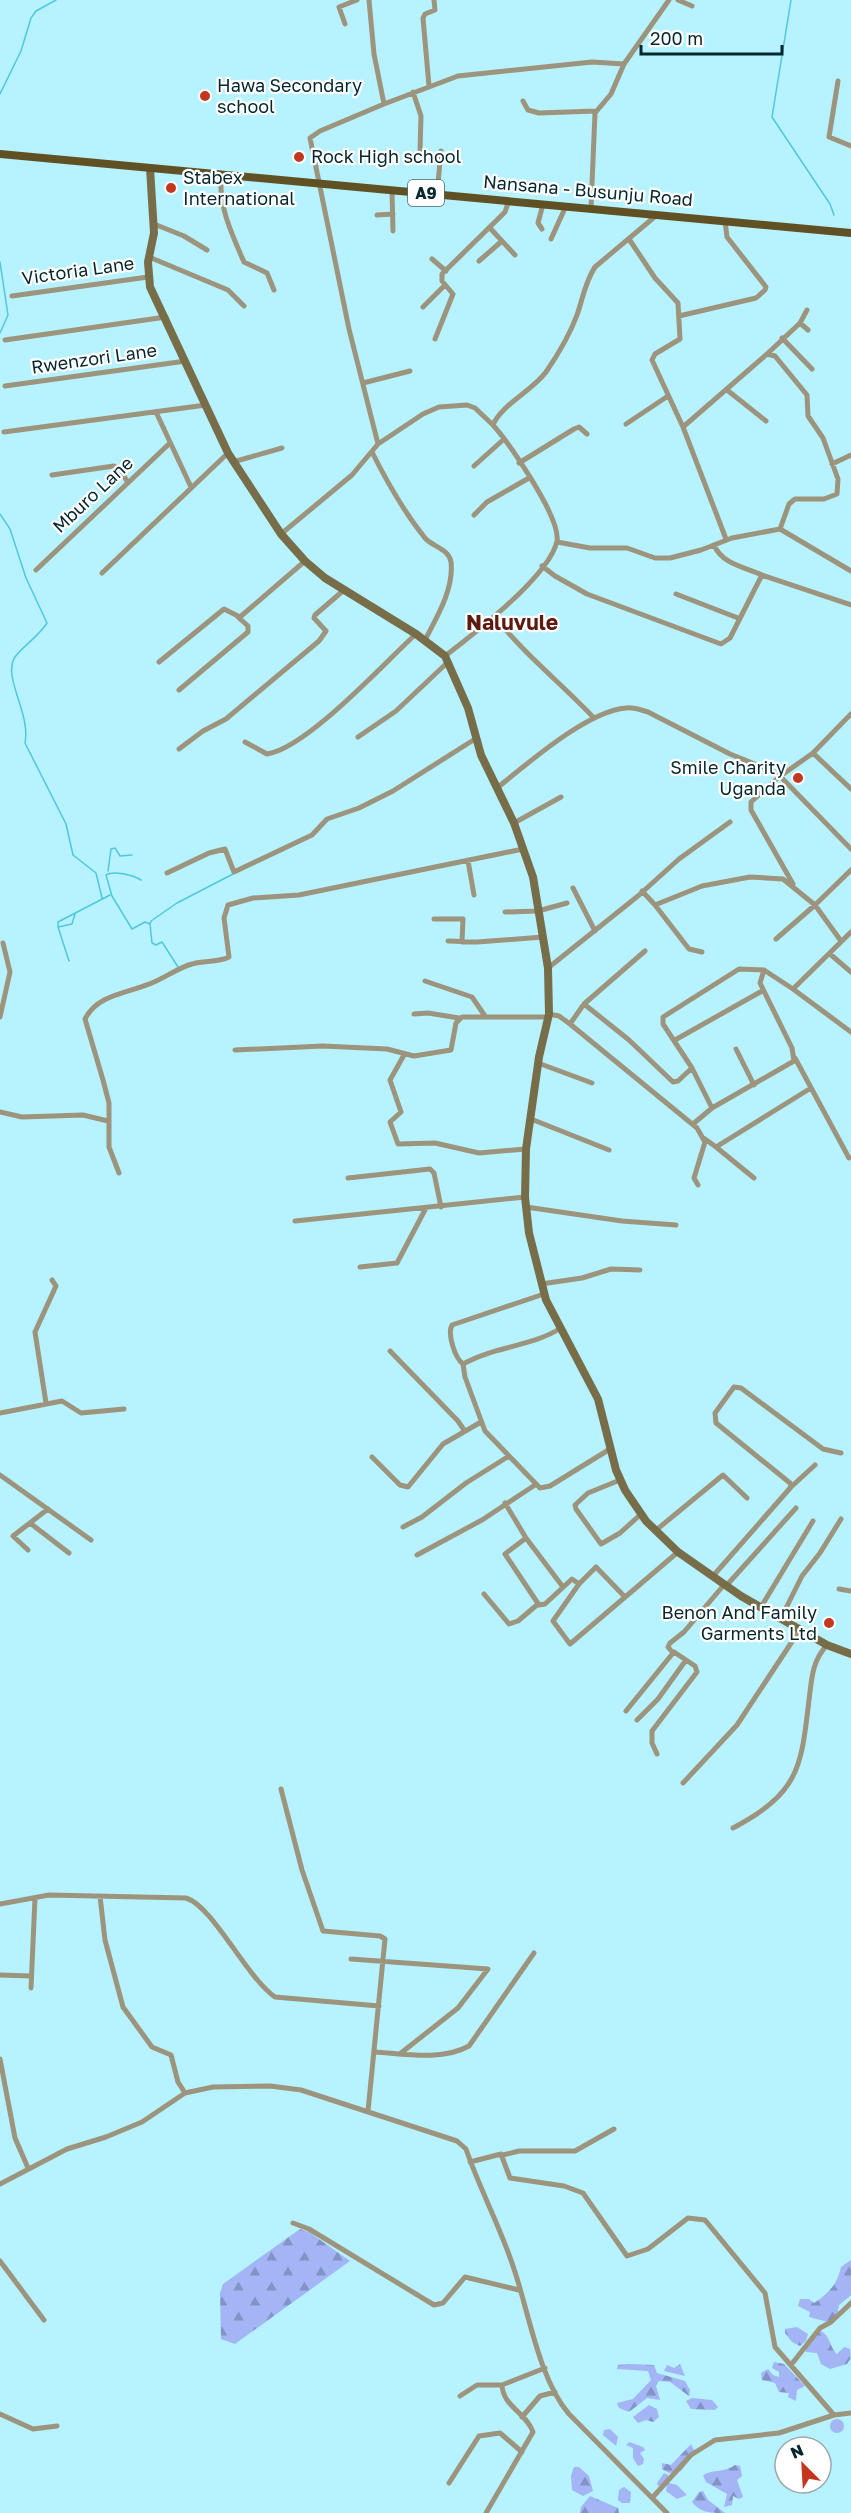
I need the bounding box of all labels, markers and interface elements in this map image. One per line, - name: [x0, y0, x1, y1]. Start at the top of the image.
- scale bar: [641, 18, 782, 56]
- text: 200 m: [650, 27, 703, 49]
- place label: Hawa Secondary school: [217, 74, 362, 117]
- marker: Hawa Secondary school: [198, 89, 212, 103]
- place label: Rock High school: [311, 145, 462, 167]
- marker: Rock High school: [292, 150, 306, 164]
- place label: Stabex International: [183, 166, 295, 209]
- street label: Nansana - Busunju Road: [482, 170, 694, 210]
- road number: A9: [408, 180, 444, 206]
- marker: Stabex International: [164, 181, 178, 195]
- street label: Victoria Lane: [20, 251, 136, 289]
- street label: Rwenzori Lane: [30, 338, 158, 378]
- street label: Mburo Lane: [48, 452, 137, 537]
- district label: Naluvule: [466, 609, 558, 635]
- place label: Smile Charity Uganda: [670, 756, 786, 799]
- marker: Smile Charity Uganda: [791, 771, 805, 785]
- place label: Benon And Family Garments Ltd: [662, 1601, 817, 1644]
- marker: Benon And Family Garments Ltd: [822, 1616, 836, 1630]
- north arrow: [773, 2435, 833, 2495]
- text: N: [787, 2440, 807, 2463]

